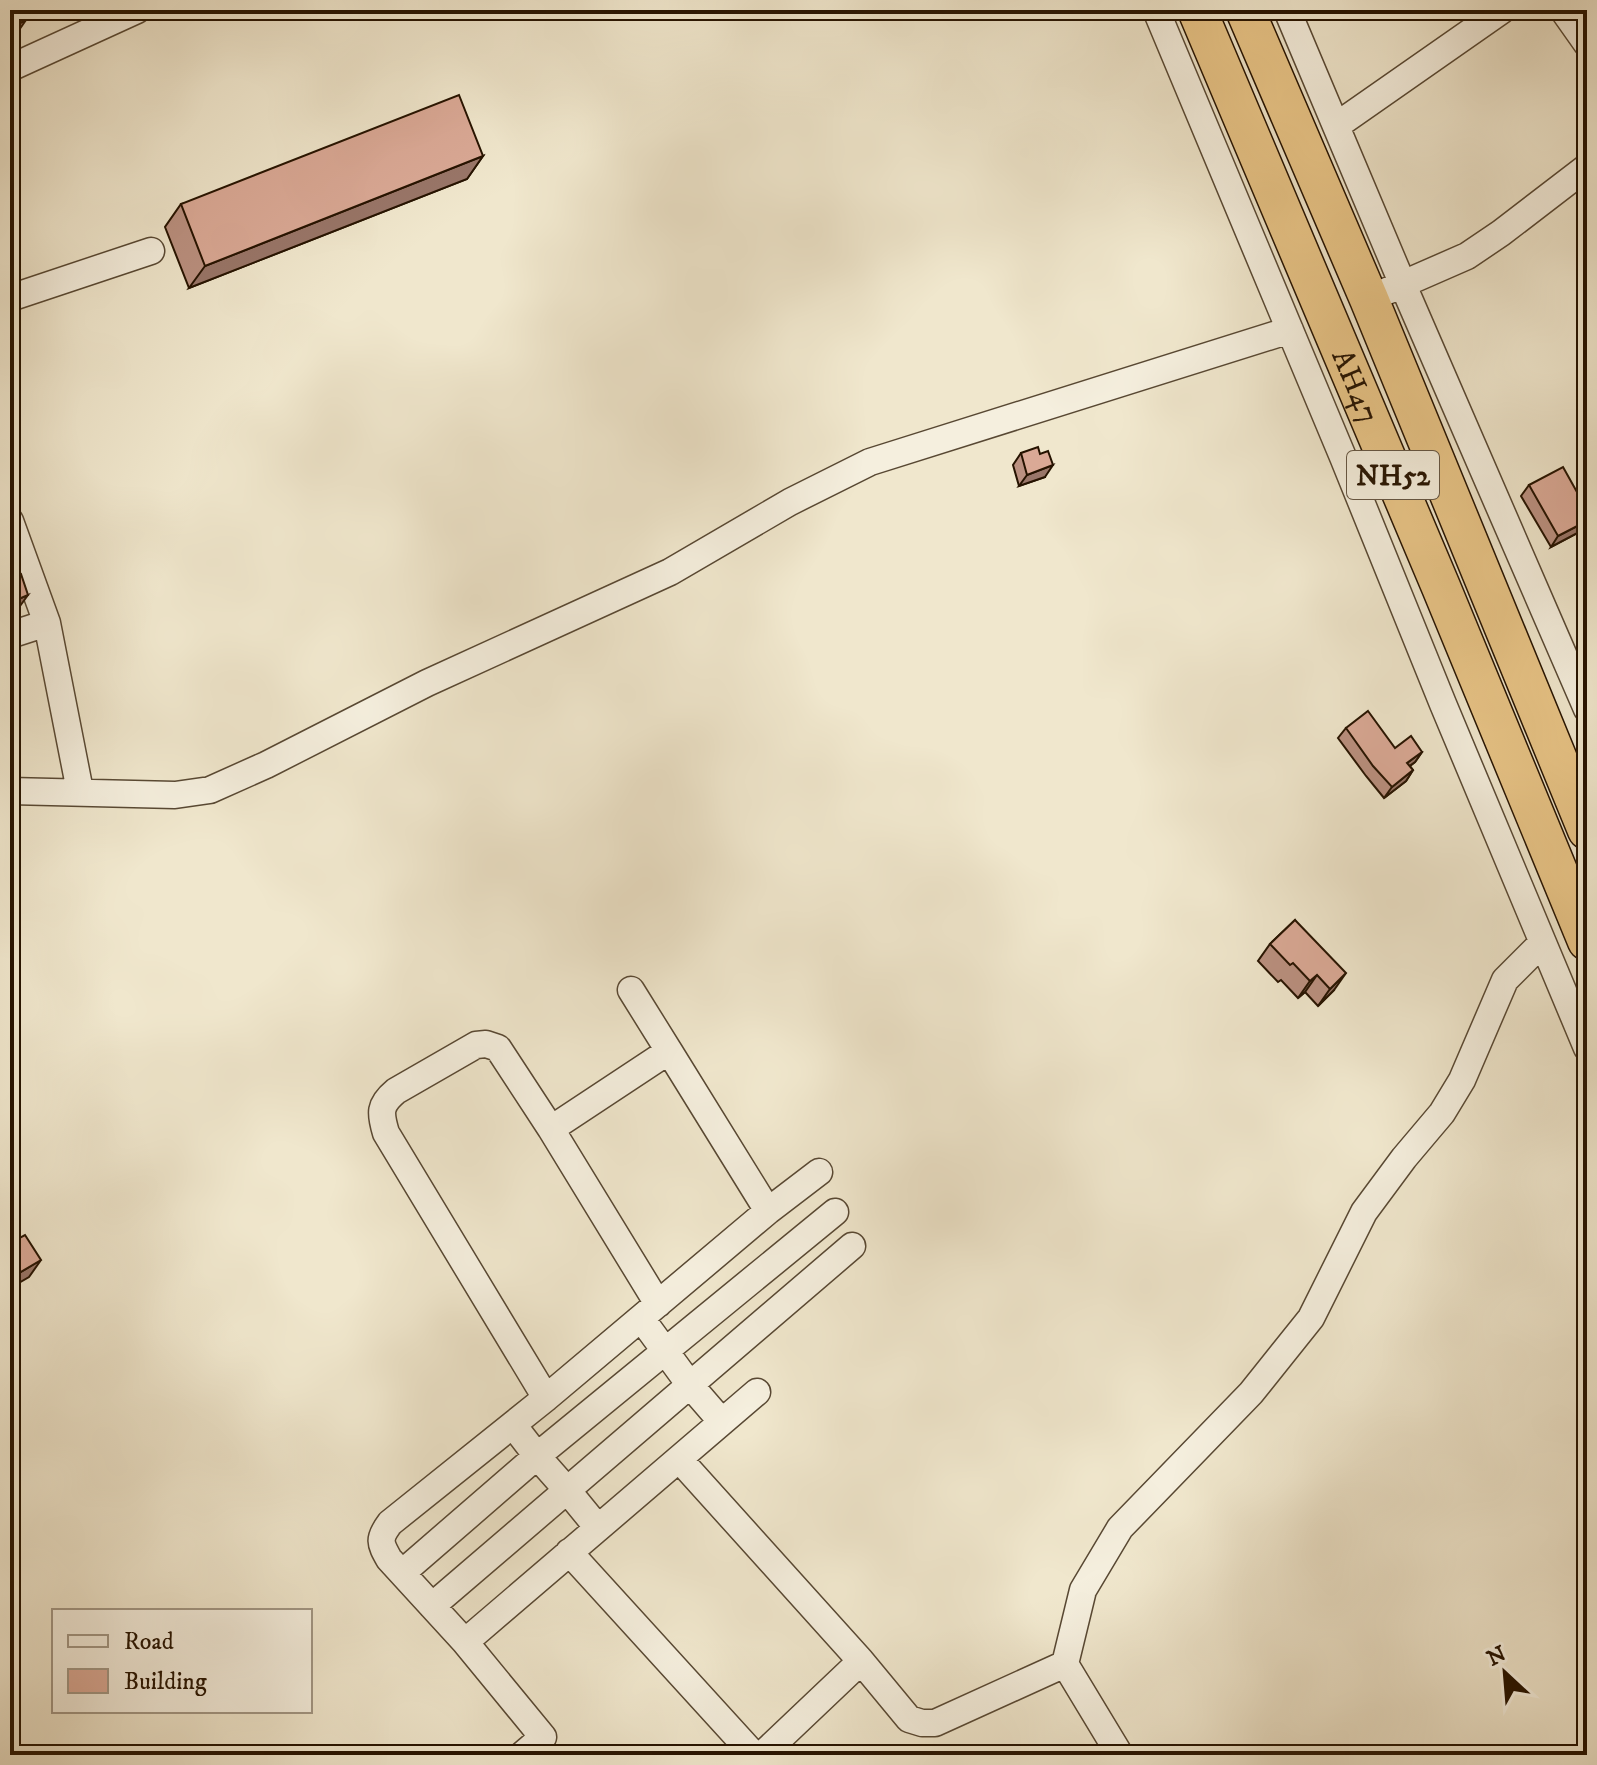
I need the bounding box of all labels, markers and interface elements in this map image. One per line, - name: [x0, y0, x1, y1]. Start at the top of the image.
- street label: AH47: [1323, 344, 1386, 429]
- road number: NH52: [1347, 451, 1439, 499]
- legend: [52, 1609, 312, 1713]
- text: Road: [124, 1627, 174, 1657]
- north arrow: [1465, 1633, 1545, 1713]
- text: N: [1483, 1640, 1511, 1672]
- text: Building: [124, 1667, 207, 1697]

